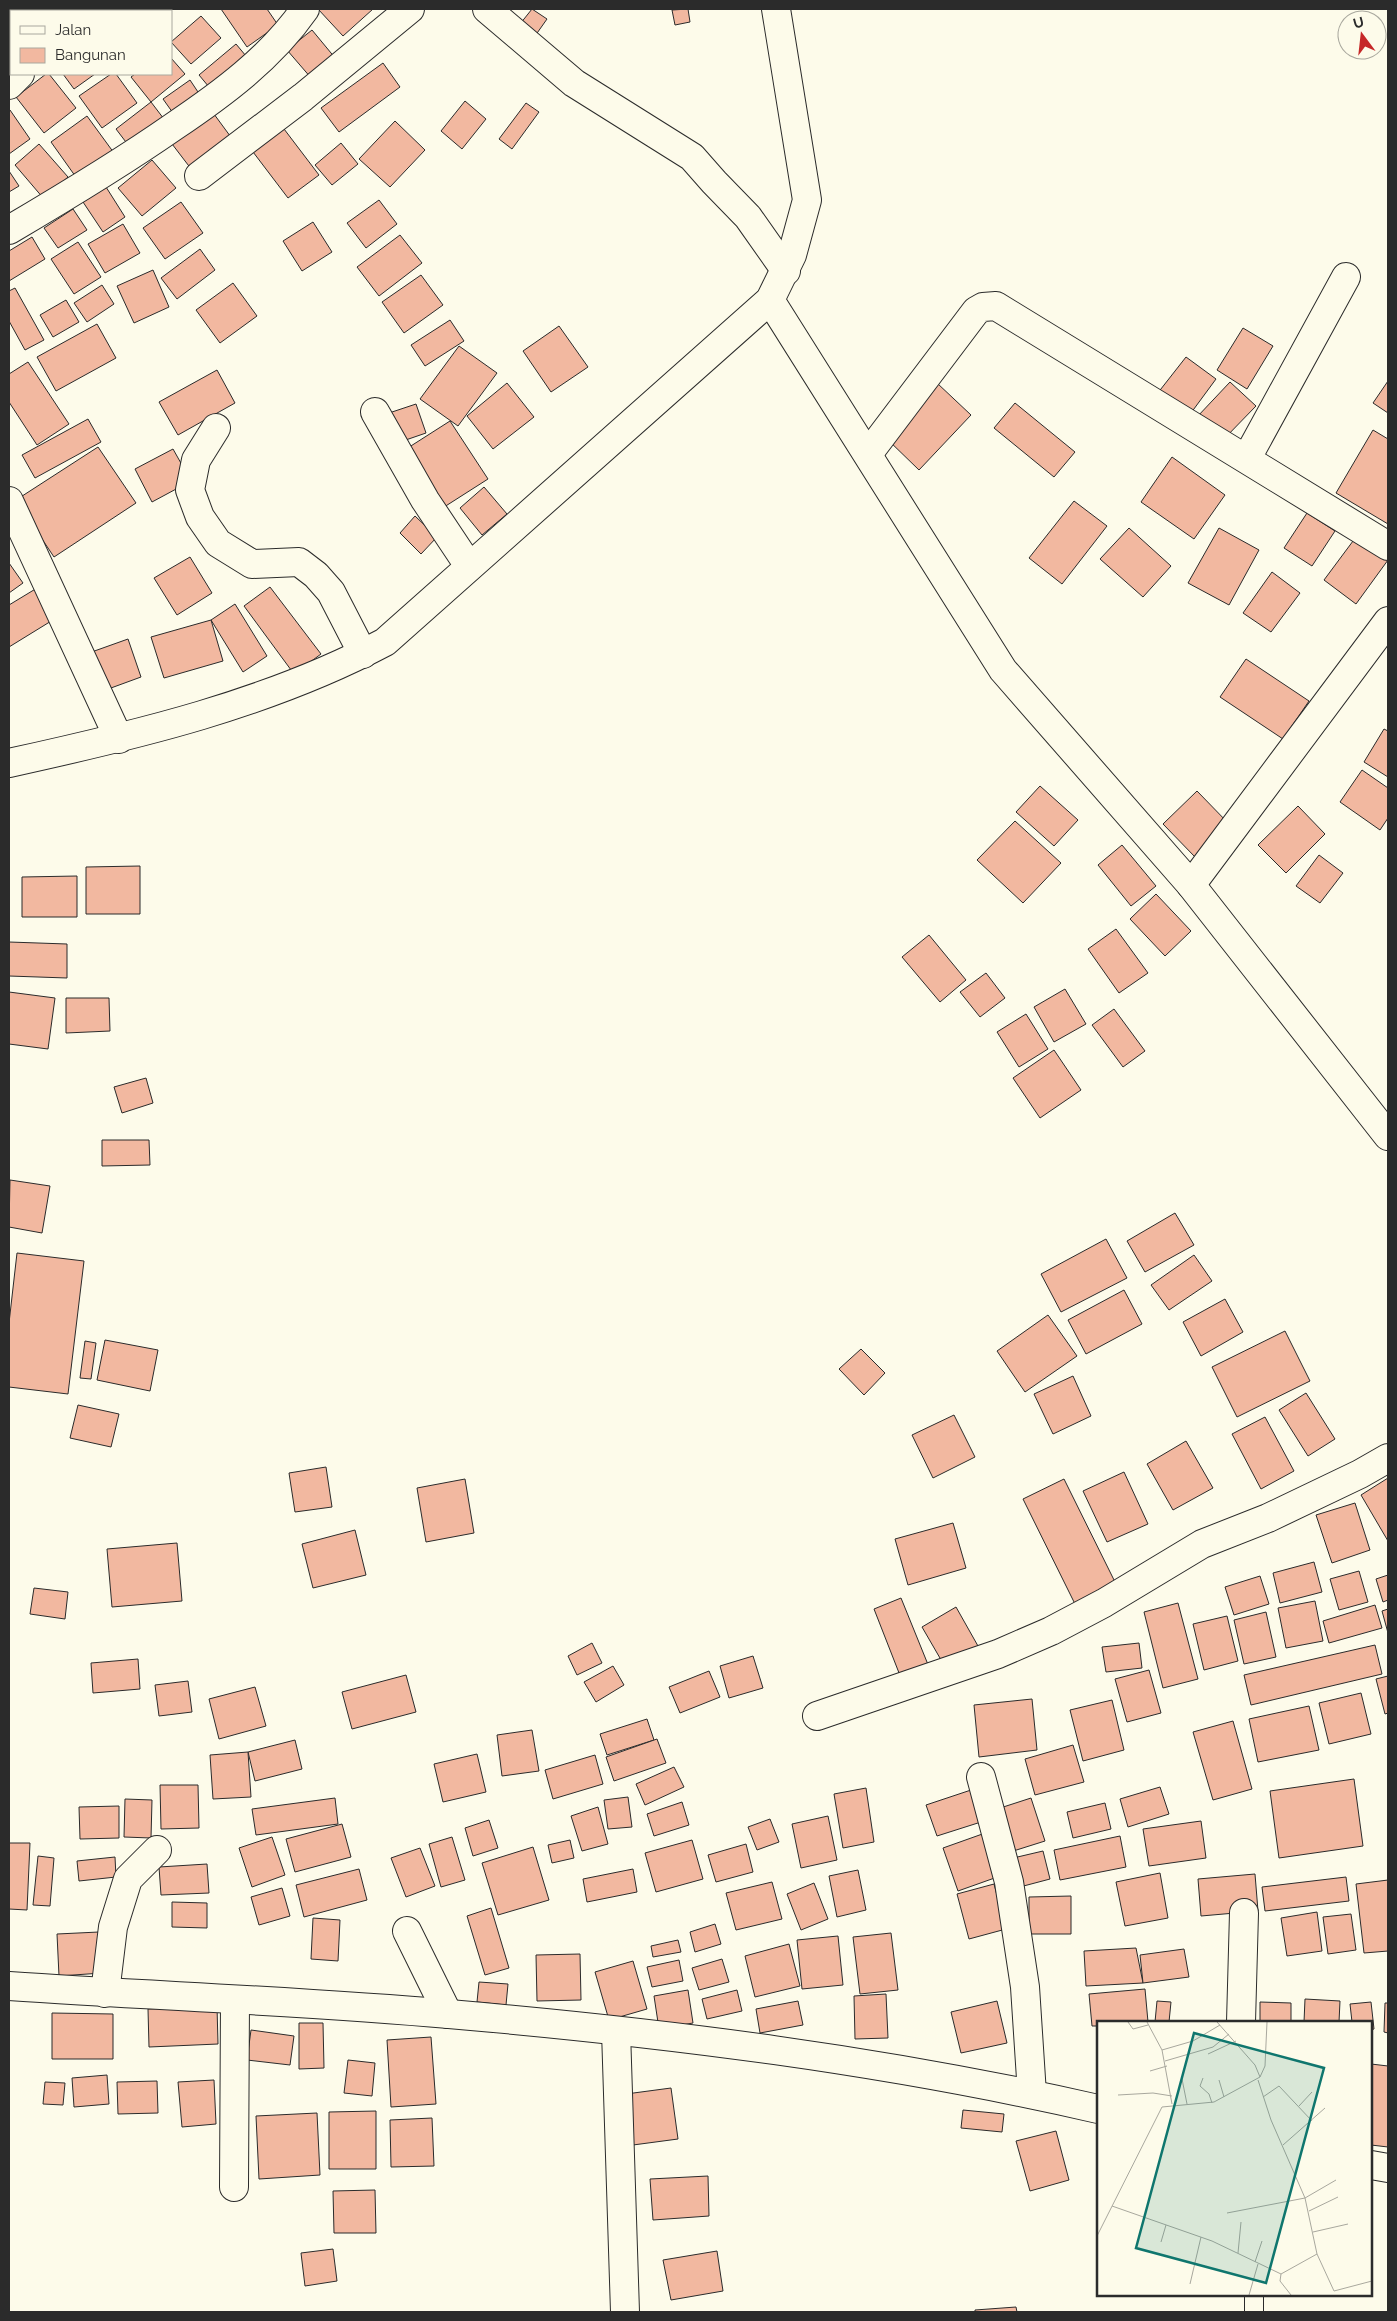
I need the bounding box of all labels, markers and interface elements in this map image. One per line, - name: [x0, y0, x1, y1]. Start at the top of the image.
- legend: [10, 10, 172, 75]
- north arrow: [1337, 10, 1387, 60]
- text: U: [1351, 13, 1366, 32]
- text: Jalan: [55, 21, 91, 39]
- text: Bangunan: [55, 46, 126, 64]
- inset map: [1097, 2021, 1372, 2296]

